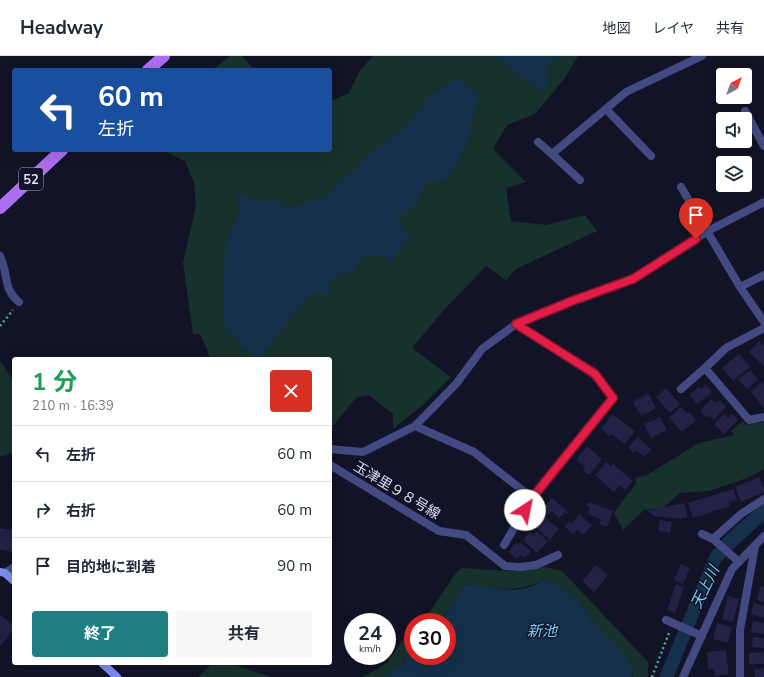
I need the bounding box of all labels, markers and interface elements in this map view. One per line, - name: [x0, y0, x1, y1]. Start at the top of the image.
- text: Headway: [20, 15, 103, 41]
- text: 地図: [602, 19, 630, 38]
- text: レイヤ: [652, 19, 694, 38]
- text: 共有: [716, 19, 744, 38]
- north arrow: [716, 68, 752, 104]
- map controls: [716, 68, 752, 192]
- text: 60 m: [98, 78, 164, 116]
- icon: left: [32, 84, 84, 136]
- button: sound: [716, 112, 752, 148]
- text: 左折: [98, 117, 134, 141]
- button: layers: [716, 156, 752, 192]
- road number: 52: [19, 168, 43, 190]
- pin: [679, 198, 713, 239]
- icon: arrive: [685, 204, 707, 226]
- text: 1 分: [32, 366, 77, 398]
- button: close: [270, 370, 312, 412]
- text: 210 m · 16:39: [32, 397, 114, 415]
- icon: left: [32, 443, 54, 465]
- text: 60 m: [277, 444, 312, 464]
- text: 左折: [66, 445, 96, 465]
- street label: 玉津里９８号線: [350, 457, 444, 524]
- position arrow: [504, 489, 546, 531]
- icon: right: [32, 499, 54, 521]
- text: 60 m: [277, 500, 312, 520]
- text: 右折: [66, 501, 96, 521]
- icon: arrive: [32, 555, 54, 577]
- text: 90 m: [277, 556, 312, 576]
- text: 目的地に到着: [66, 557, 156, 577]
- water label: 天上川: [686, 561, 725, 612]
- button: 終了: [32, 611, 168, 657]
- button: 共有: [176, 611, 312, 657]
- speed limit sign: 30: [404, 613, 456, 665]
- text: 24: [358, 620, 382, 647]
- water label: 新池: [527, 621, 559, 641]
- text: km/h: [359, 642, 381, 656]

